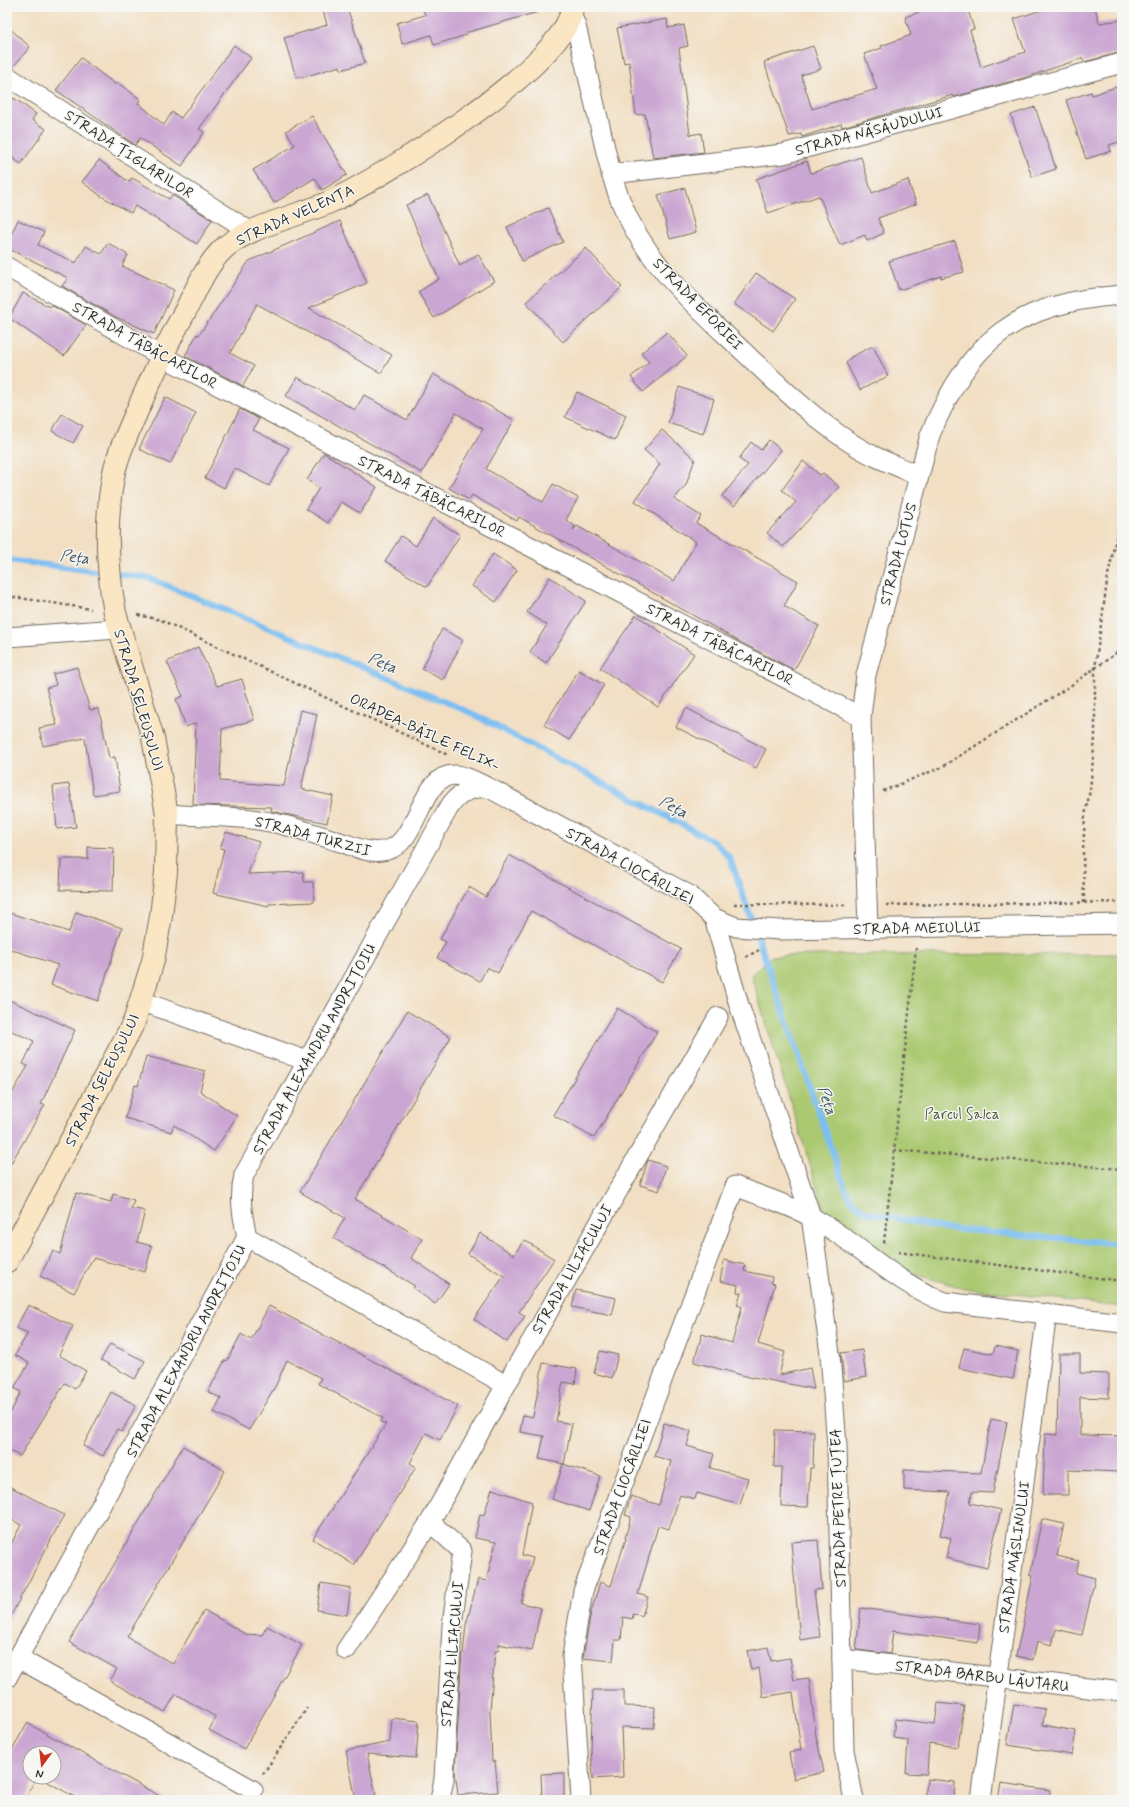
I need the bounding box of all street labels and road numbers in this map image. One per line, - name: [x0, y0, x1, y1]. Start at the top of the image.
- street label: STRADA NĂSĂUDULUI: [793, 103, 945, 161]
- street label: STRADA ȚIGLARILOR: [60, 106, 197, 204]
- street label: STRADA VELENȚA: [233, 181, 358, 251]
- street label: STRADA EFORIEI: [648, 254, 747, 355]
- street label: STRADA TĂBĂCARILOR: [68, 298, 221, 394]
- street label: STRADA TĂBĂCARILOR: [354, 451, 509, 543]
- street label: STRADA LOTUS: [876, 501, 922, 608]
- street label: STRADA TĂBĂCARILOR: [642, 599, 797, 691]
- street label: STRADA SELEUȘULUI: [108, 627, 168, 773]
- street label: ORADEA-BĂILE FELIX-: [346, 689, 503, 777]
- street label: STRADA TURZII: [253, 812, 373, 862]
- street label: STRADA CIOCÂRLIEI: [562, 823, 697, 910]
- street label: STRADA MEIULUI: [853, 918, 981, 940]
- street label: STRADA ALEXANDRU ANDRIȚOIU: [248, 941, 381, 1158]
- street label: STRADA SELEUȘULUI: [61, 1011, 145, 1150]
- street label: STRADA LILIACULUI: [528, 1201, 618, 1338]
- street label: STRADA ALEXANDRU ANDRIȚOIU: [122, 1242, 252, 1461]
- street label: STRADA CIOCÂRLIEI: [589, 1416, 657, 1558]
- street label: STRADA PETRE ȚUȚEA: [826, 1428, 852, 1588]
- street label: STRADA MĂSLINULUI: [994, 1480, 1036, 1635]
- street label: STRADA LILIACULUI: [437, 1580, 469, 1728]
- street label: STRADA BARBU LĂUTARU: [894, 1656, 1070, 1698]

